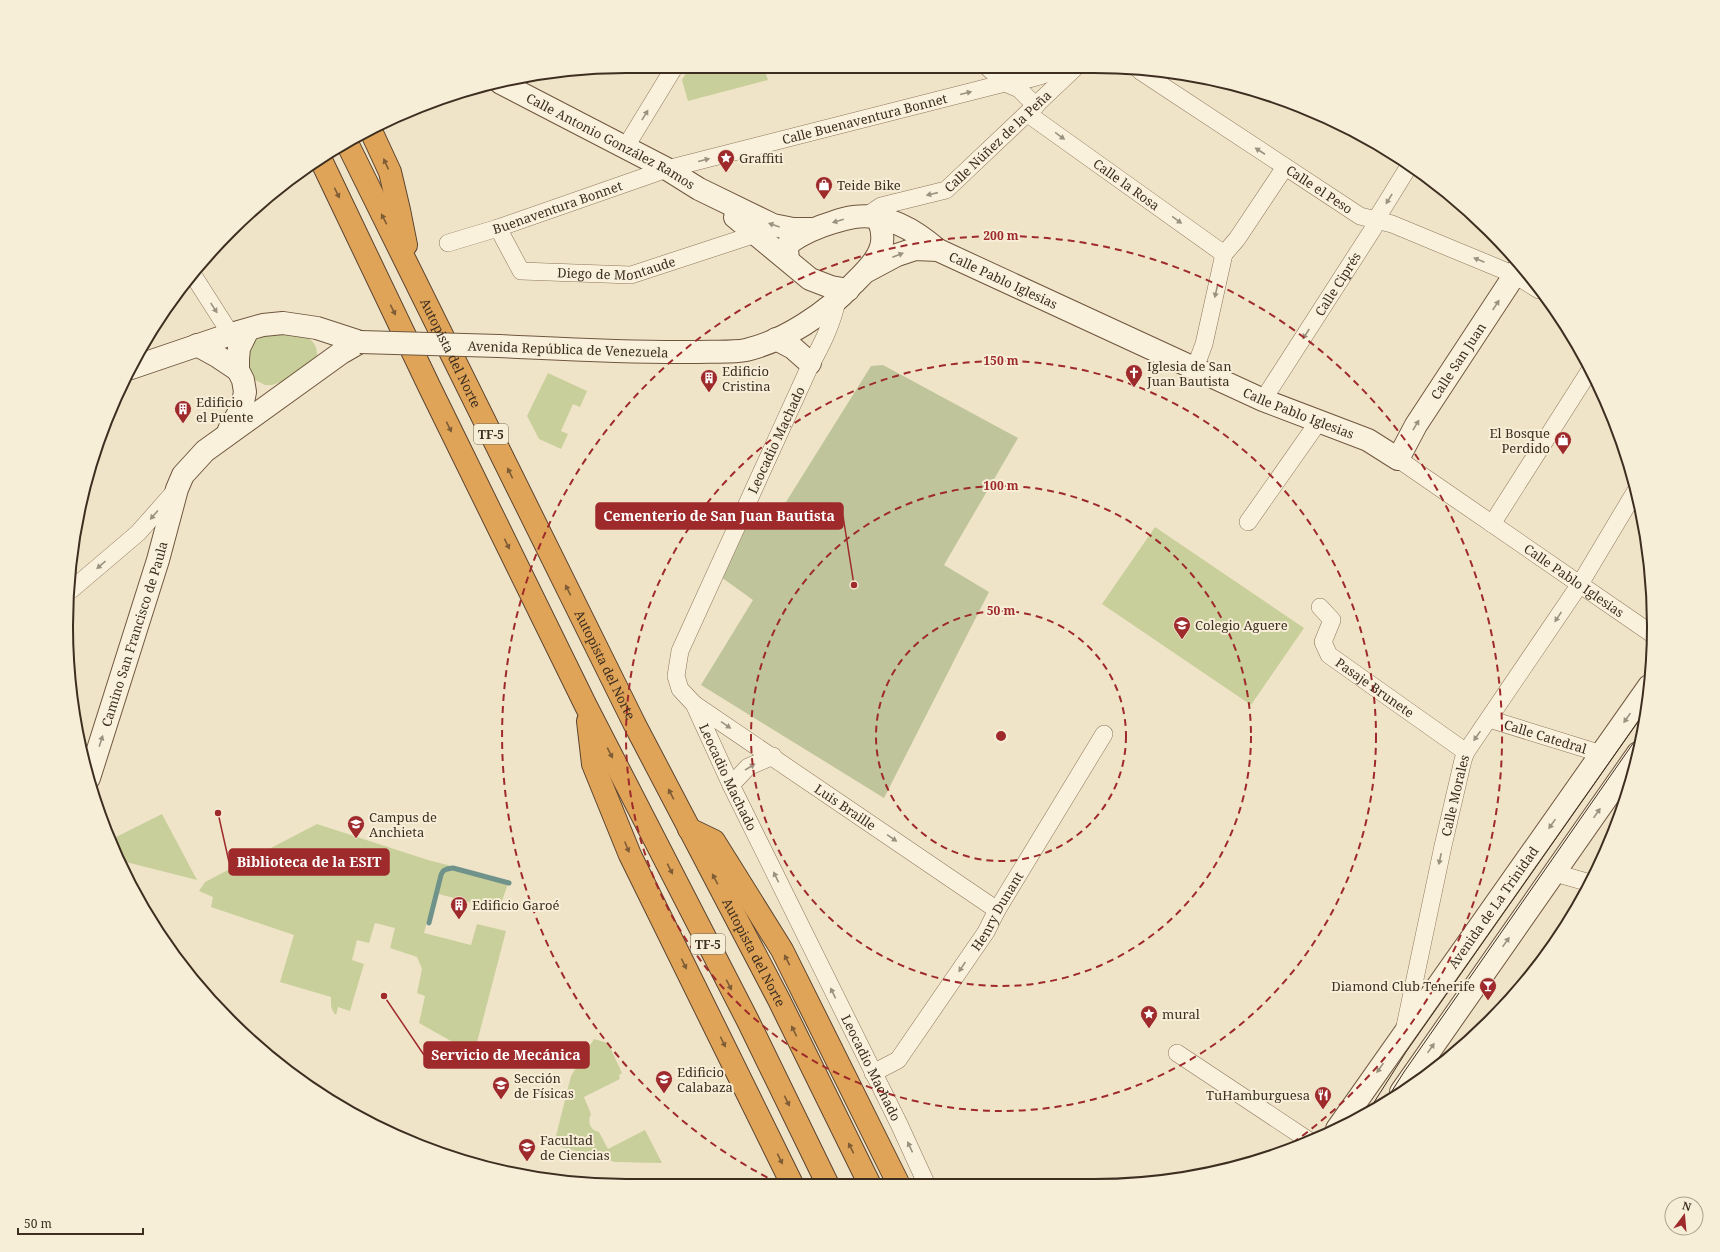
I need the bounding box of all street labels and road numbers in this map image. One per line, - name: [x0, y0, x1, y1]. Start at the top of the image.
- street label: Calle Núñez de la Peña: [940, 86, 1055, 196]
- street label: Calle Antonio González Ramos: [523, 89, 698, 193]
- street label: Calle Buenaventura Bonnet: [780, 89, 949, 148]
- street label: Calle la Rosa: [1090, 154, 1163, 214]
- street label: Calle el Peso: [1283, 161, 1356, 218]
- street label: Buenaventura Bonnet: [490, 176, 625, 238]
- street label: Calle Pablo Iglesias: [946, 247, 1061, 313]
- street label: Calle Ciprés: [1310, 248, 1365, 319]
- street label: Diego de Montaude: [557, 252, 678, 284]
- street label: Autopista del Norte: [416, 295, 485, 411]
- street label: Calle San Juan: [1426, 318, 1490, 403]
- street label: Avenida República de Venezuela: [467, 336, 669, 362]
- street label: Calle Pablo Iglesias: [1240, 383, 1357, 443]
- street label: Leocadio Machado: [743, 384, 809, 496]
- road number: TF-5: [474, 424, 508, 444]
- street label: Camino San Francisco de Paula: [97, 539, 172, 729]
- street label: Calle Pablo Iglesias: [1521, 540, 1628, 621]
- street label: Autopista del Norte: [570, 607, 640, 722]
- street label: Pasaje Brunete: [1332, 653, 1418, 722]
- street label: Calle Catedral: [1502, 715, 1589, 758]
- street label: Leocadio Machado: [695, 721, 761, 834]
- street label: Calle Morales: [1437, 752, 1473, 838]
- street label: Luis Braille: [811, 780, 880, 834]
- street label: Avenida de La Trinidad: [1444, 843, 1542, 972]
- street label: Henry Dunant: [967, 868, 1027, 954]
- street label: Autopista del Norte: [718, 895, 790, 1010]
- road number: TF-5: [691, 934, 725, 954]
- street label: Leocadio Machado: [837, 1012, 905, 1124]

